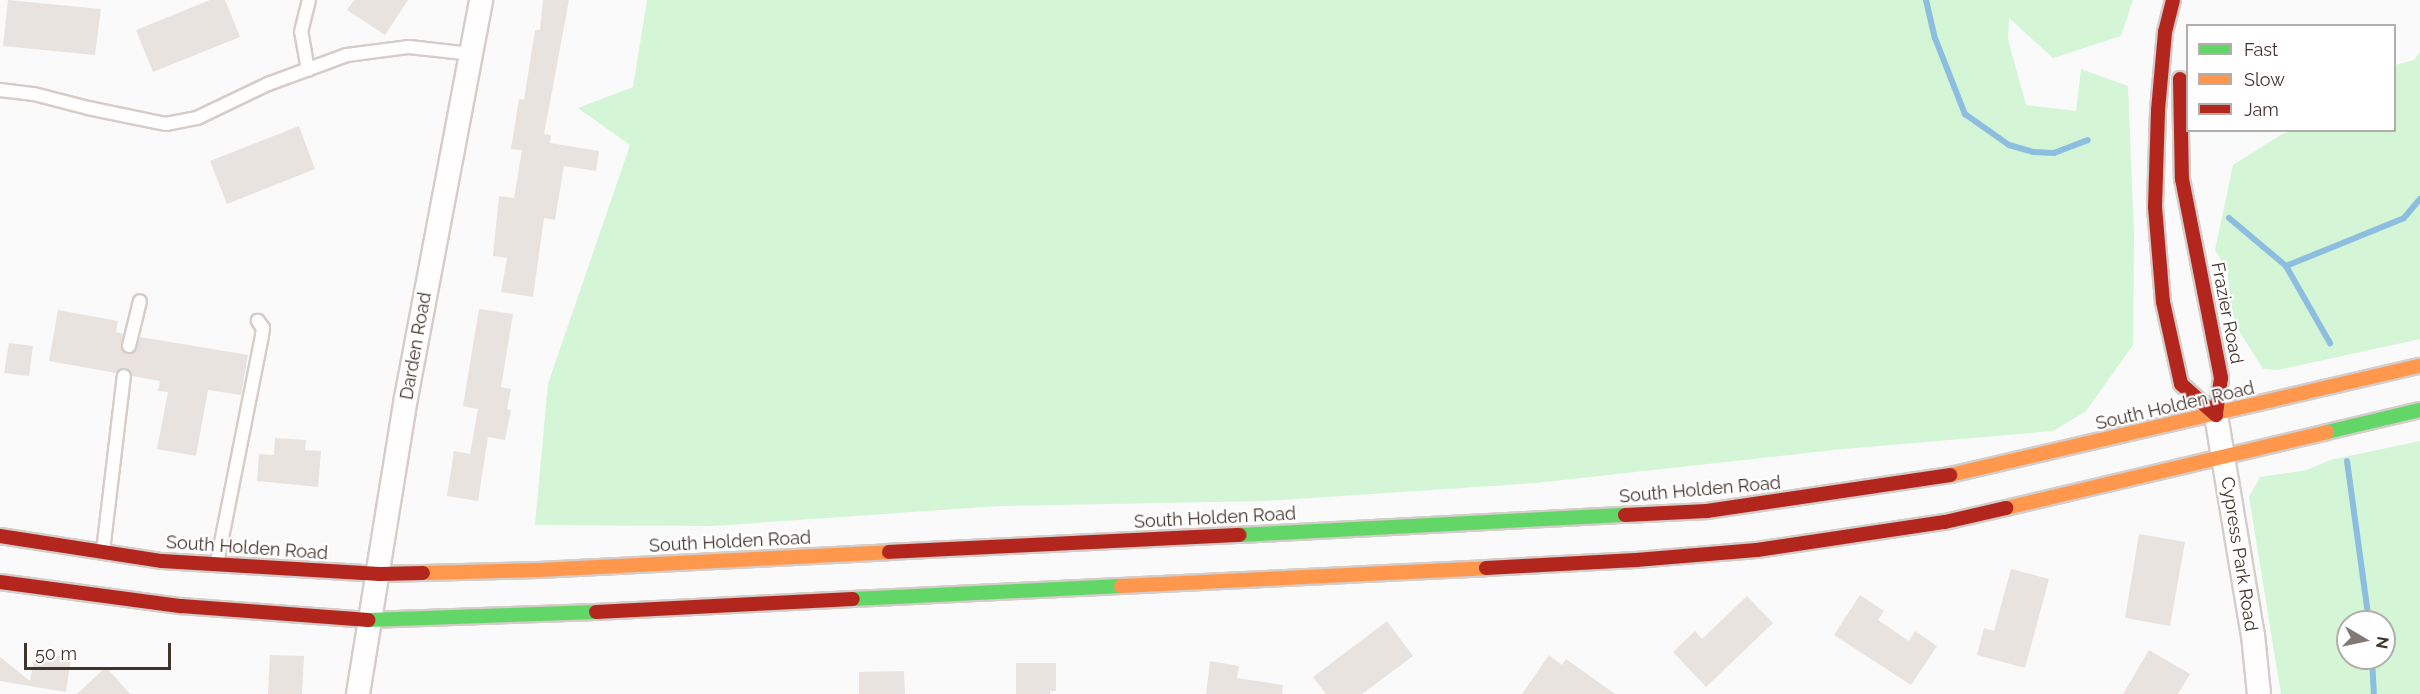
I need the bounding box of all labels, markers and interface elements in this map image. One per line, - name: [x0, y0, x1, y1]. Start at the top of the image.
- legend: [2186, 24, 2396, 132]
- text: Fast: [2244, 39, 2278, 60]
- text: Slow: [2244, 69, 2285, 90]
- text: Jam: [2244, 99, 2279, 120]
- street label: Frazier Road: [2207, 260, 2247, 366]
- street label: Darden Road: [396, 291, 436, 401]
- street label: South Holden Road: [2094, 377, 2256, 435]
- street label: South Holden Road: [1618, 472, 1782, 508]
- street label: Cypress Park Road: [2216, 475, 2262, 633]
- street label: South Holden Road: [1133, 503, 1297, 533]
- street label: South Holden Road: [648, 527, 812, 557]
- street label: South Holden Road: [165, 532, 329, 564]
- north arrow: [2336, 610, 2396, 670]
- scale bar: [27, 631, 174, 669]
- text: N: [2372, 635, 2393, 650]
- text: 50 m: [35, 643, 77, 664]

